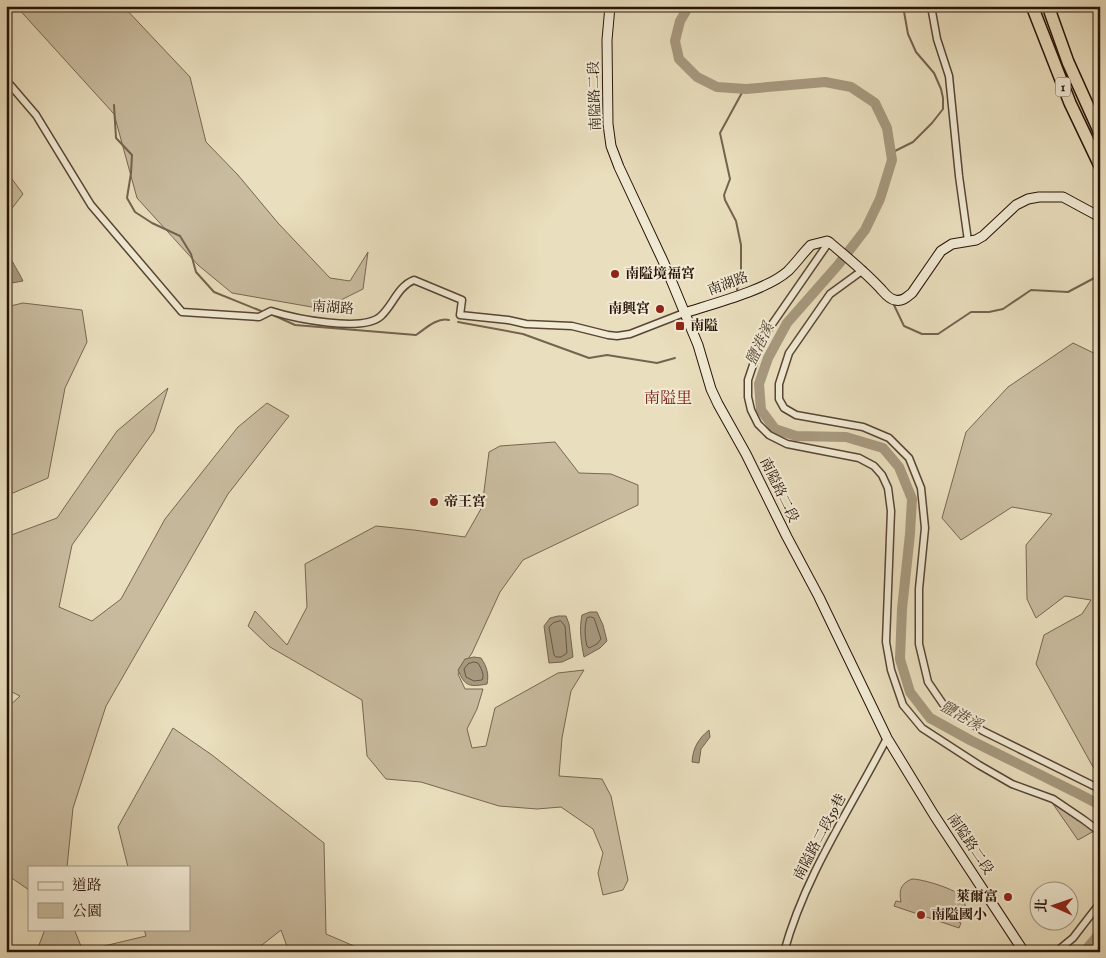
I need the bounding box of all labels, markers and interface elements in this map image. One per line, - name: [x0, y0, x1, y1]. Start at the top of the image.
- street label: 南隘路二段: [585, 61, 605, 131]
- road number: 1: [1056, 77, 1070, 96]
- place label: 南隘境福宮: [625, 265, 695, 283]
- marker: 南隘境福宮: [609, 268, 621, 280]
- street label: 南湖路: [705, 268, 751, 300]
- street label: 南湖路: [311, 298, 355, 318]
- place label: 南興宮: [608, 300, 650, 318]
- marker: 南興宮: [654, 303, 666, 315]
- place label: 南隘: [690, 317, 718, 335]
- water label: 鹽港溪: [742, 318, 779, 368]
- marker: 南隘: [674, 320, 686, 332]
- district label: 南隘里: [644, 389, 692, 409]
- street label: 南隘路二段: [756, 455, 802, 525]
- place label: 帝王宮: [444, 493, 486, 511]
- marker: 帝王宮: [428, 496, 440, 508]
- water label: 鹽港溪: [937, 697, 987, 736]
- street label: 南隘路二段59巷: [790, 791, 850, 883]
- street label: 南隘路二段: [943, 810, 997, 878]
- legend: [28, 866, 190, 930]
- text: 道路: [72, 876, 102, 895]
- north arrow: [1028, 880, 1078, 930]
- place label: 萊爾富: [956, 888, 998, 906]
- marker: 萊爾富: [1002, 891, 1014, 903]
- text: 北: [1033, 898, 1051, 913]
- text: 公園: [72, 902, 102, 921]
- place label: 南隘國小: [931, 906, 987, 924]
- marker: 南隘國小: [915, 909, 927, 921]

